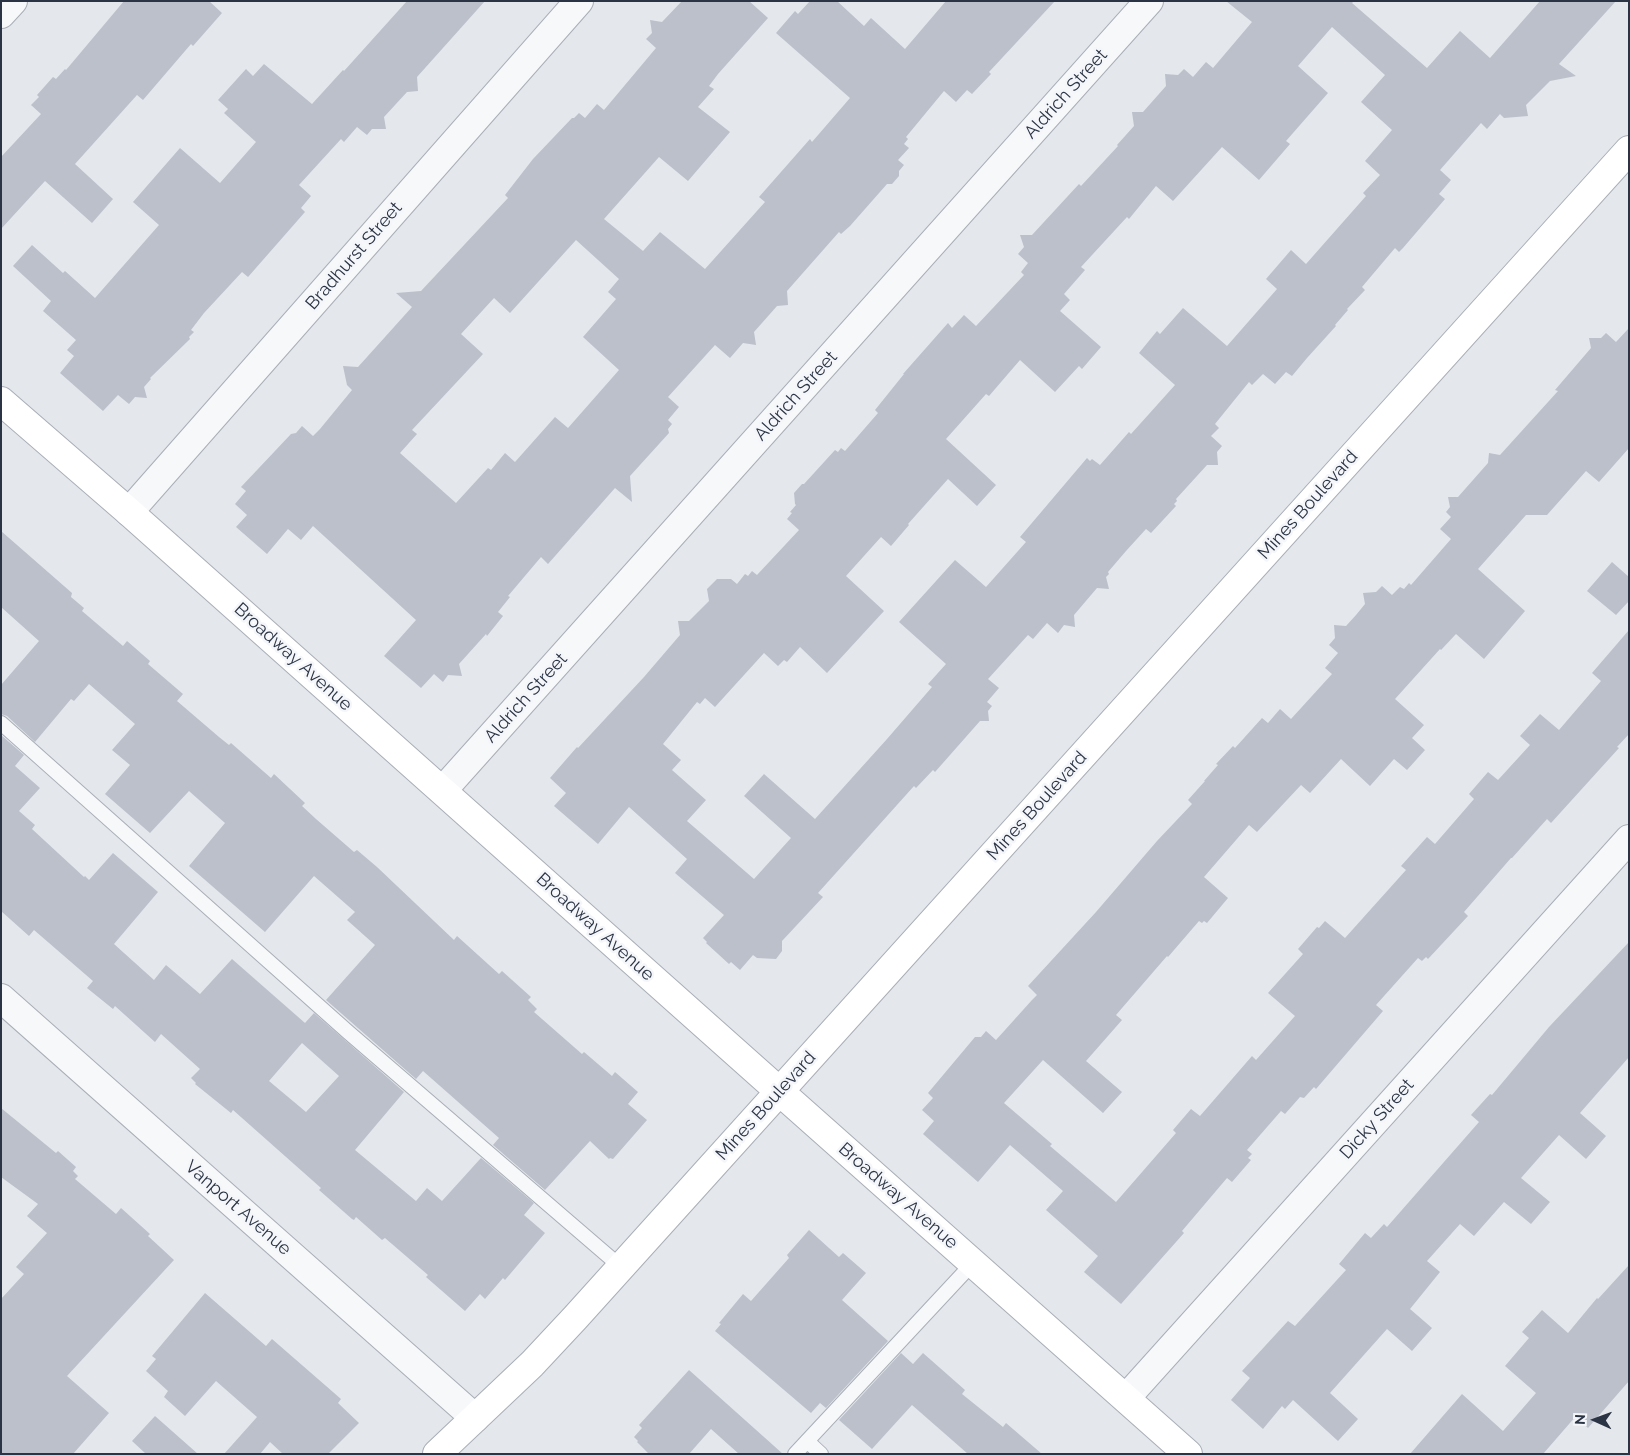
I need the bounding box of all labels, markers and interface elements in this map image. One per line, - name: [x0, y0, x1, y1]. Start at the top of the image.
- street label: Aldrich Street: [1020, 45, 1112, 143]
- street label: Bradhurst Street: [301, 198, 407, 314]
- street label: Aldrich Street: [750, 347, 842, 445]
- street label: Mines Boulevard: [1253, 446, 1363, 564]
- street label: Broadway Avenue: [230, 598, 356, 716]
- street label: Aldrich Street: [480, 649, 572, 747]
- street label: Mines Boulevard: [982, 747, 1092, 865]
- street label: Broadway Avenue: [532, 868, 658, 986]
- street label: Mines Boulevard: [711, 1047, 821, 1165]
- street label: Dicky Street: [1335, 1074, 1419, 1164]
- street label: Broadway Avenue: [834, 1138, 962, 1254]
- street label: Vanport Avenue: [181, 1156, 295, 1260]
- north arrow: [1570, 1395, 1620, 1445]
- text: N: [1572, 1414, 1588, 1425]

